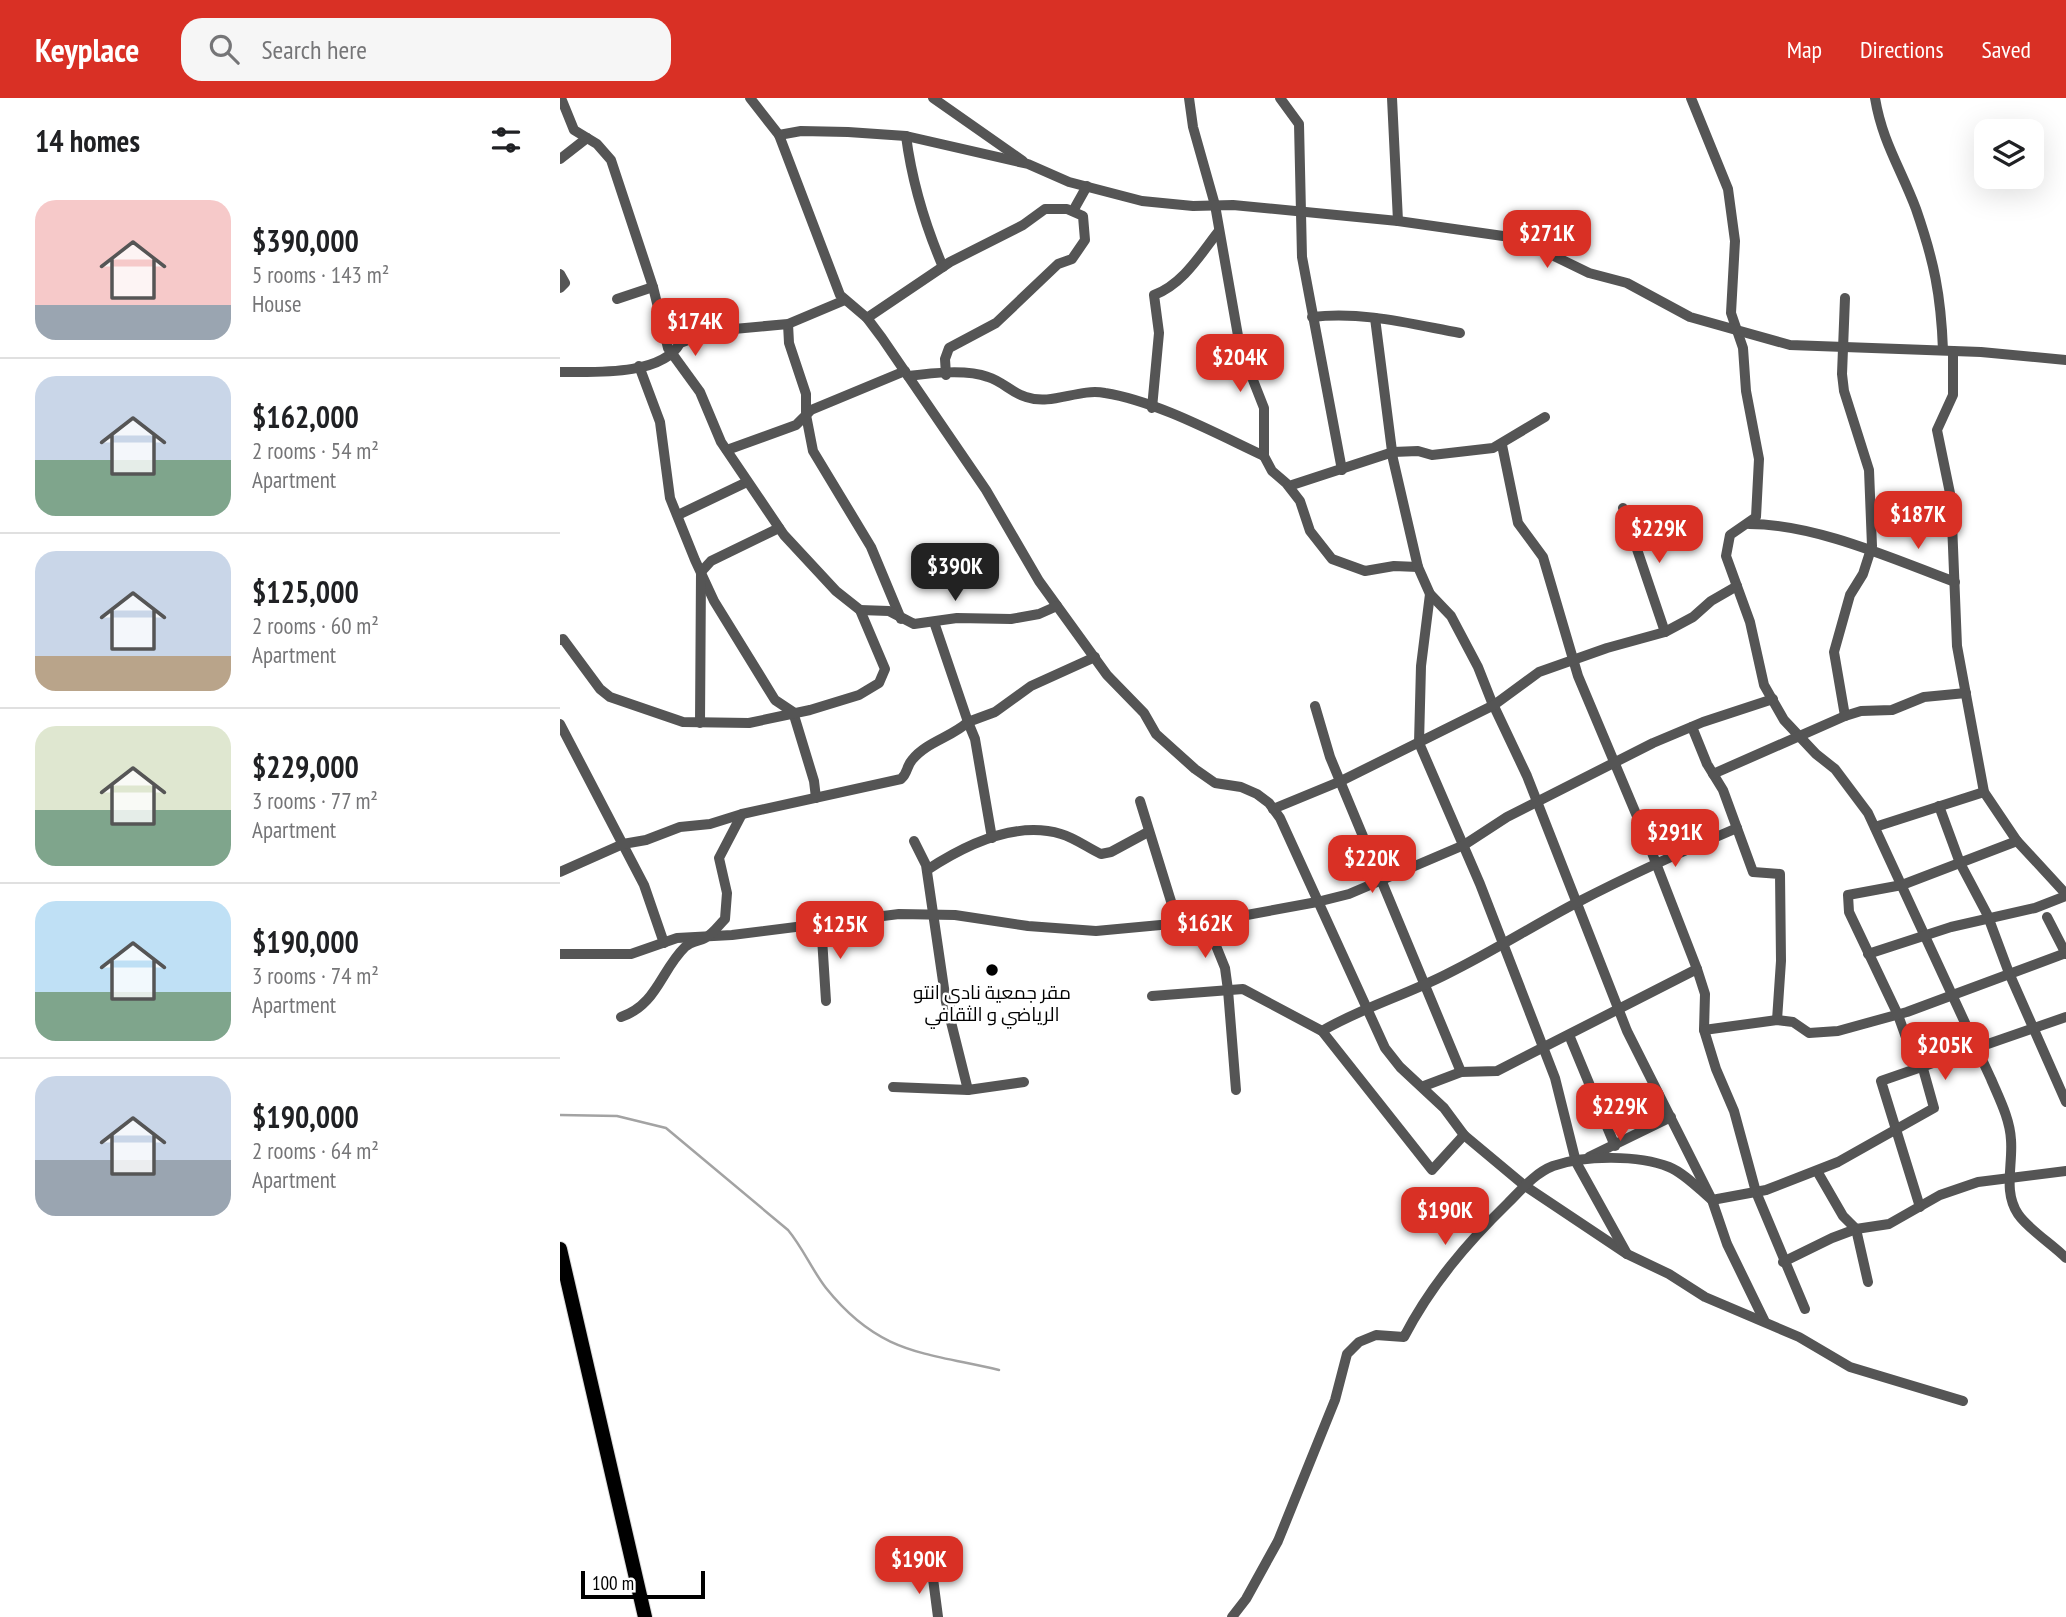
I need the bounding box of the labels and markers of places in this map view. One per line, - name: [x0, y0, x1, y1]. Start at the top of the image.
- pin: $271K: [1498, 211, 1596, 270]
- pin: $174K: [646, 299, 744, 358]
- pin: $204K: [1191, 334, 1289, 394]
- pin: $187K: [1869, 491, 1967, 551]
- pin: $229K: [1610, 505, 1708, 565]
- pin: $390K: [906, 544, 1004, 603]
- pin: $291K: [1626, 810, 1724, 869]
- pin: $220K: [1323, 836, 1421, 895]
- pin: $162K: [1156, 900, 1254, 960]
- pin: $125K: [791, 902, 889, 961]
- marker: مقر جمعية نادي انتو الرياضي و الثقافي: [984, 962, 1000, 978]
- place label: مقر جمعية نادي انتو الرياضي و الثقافي: [913, 980, 1071, 1029]
- pin: $205K: [1896, 1023, 1994, 1082]
- pin: $229K: [1571, 1084, 1669, 1143]
- pin: $190K: [1396, 1188, 1494, 1247]
- pin: $190K: [870, 1536, 968, 1596]

